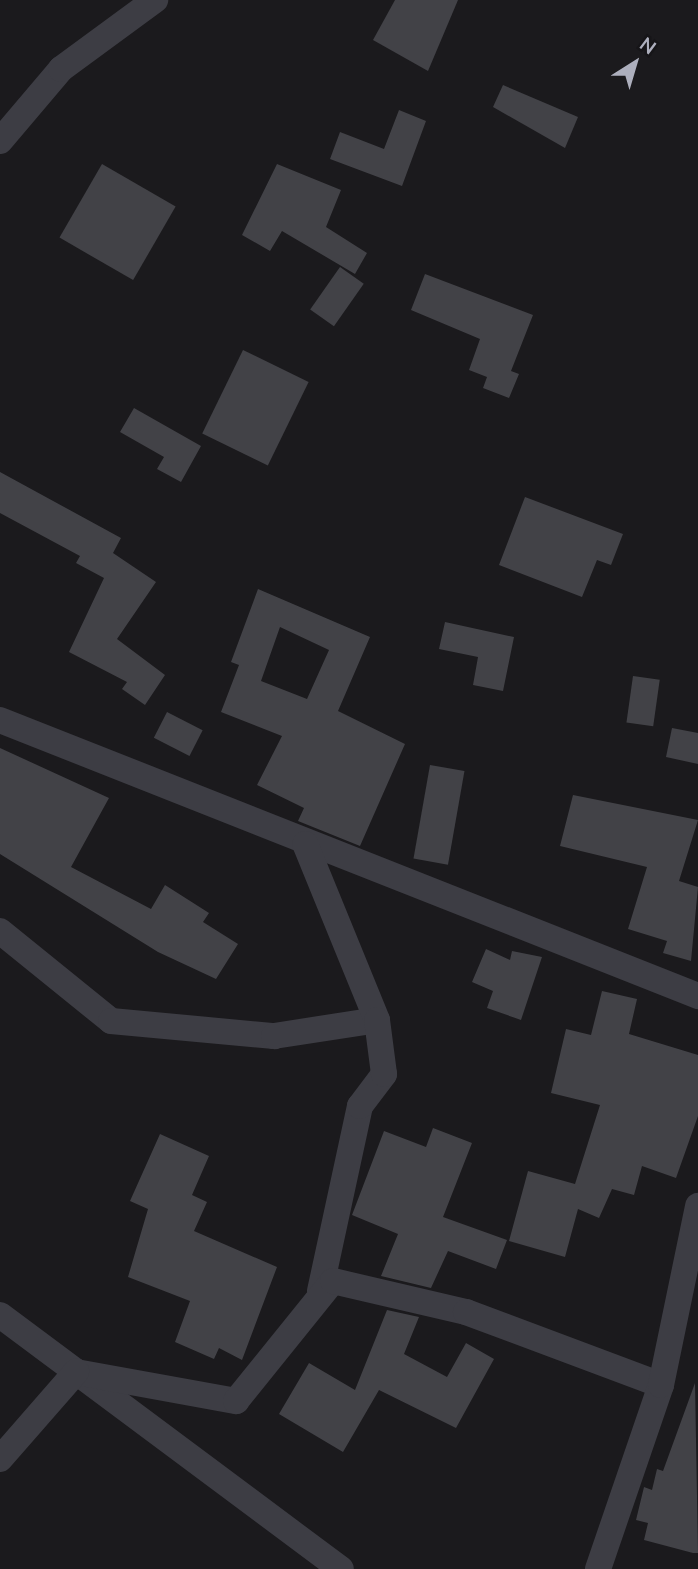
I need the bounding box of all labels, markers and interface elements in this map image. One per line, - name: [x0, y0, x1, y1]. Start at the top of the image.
- north arrow: [600, 28, 670, 98]
- text: N: [634, 32, 661, 61]

